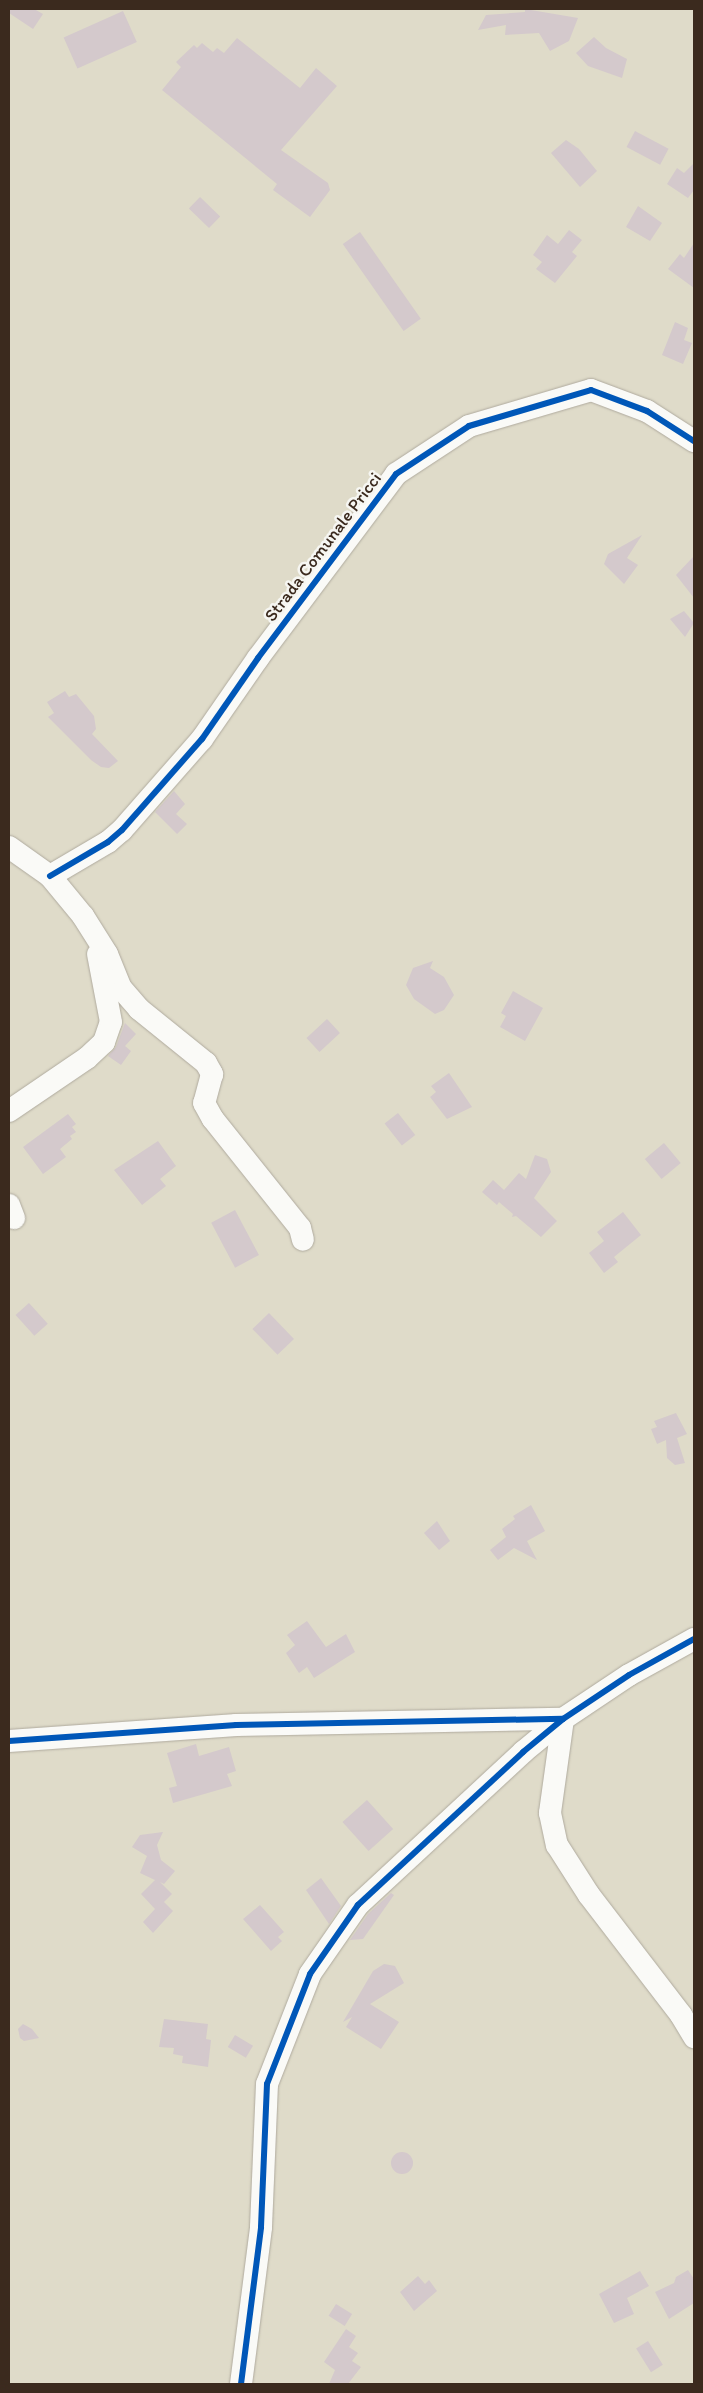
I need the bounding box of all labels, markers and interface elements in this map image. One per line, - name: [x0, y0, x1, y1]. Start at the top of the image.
- street label: Strada Comunale Pricci: [260, 468, 386, 626]

